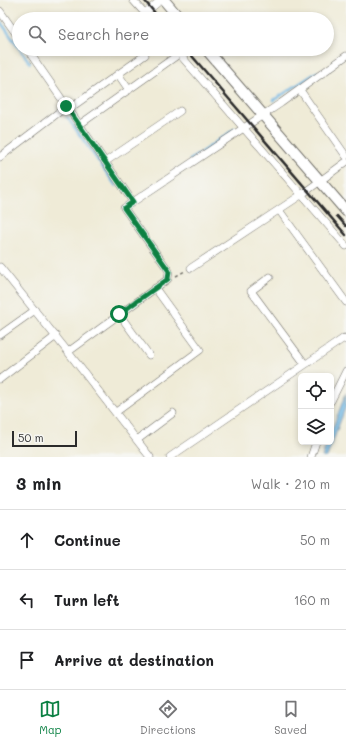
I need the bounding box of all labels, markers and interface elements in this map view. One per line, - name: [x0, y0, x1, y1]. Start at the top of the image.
- search box: [12, 12, 334, 56]
- icon: search: [26, 23, 48, 45]
- text: Search here: [58, 24, 149, 44]
- route end: [57, 97, 75, 115]
- route start: [110, 305, 128, 323]
- map controls: [298, 373, 334, 445]
- button: locate: [298, 373, 334, 409]
- button: layers: [298, 409, 334, 445]
- scale bar: [12, 429, 77, 448]
- text: 50 m: [18, 430, 44, 445]
- text: 3 min: [16, 472, 61, 494]
- text: Walk · 210 m: [251, 475, 330, 492]
- icon: ahead: [16, 529, 38, 551]
- text: Continue: [54, 530, 121, 550]
- text: 50 m: [300, 531, 330, 548]
- icon: left: [16, 589, 38, 611]
- text: Turn left: [54, 590, 119, 610]
- text: 160 m: [294, 591, 330, 608]
- icon: arrive: [16, 649, 38, 671]
- text: Arrive at destination: [54, 650, 214, 670]
- tab: Map: [39, 698, 62, 737]
- tab: Directions: [140, 698, 196, 737]
- tab: Saved: [274, 698, 307, 737]

